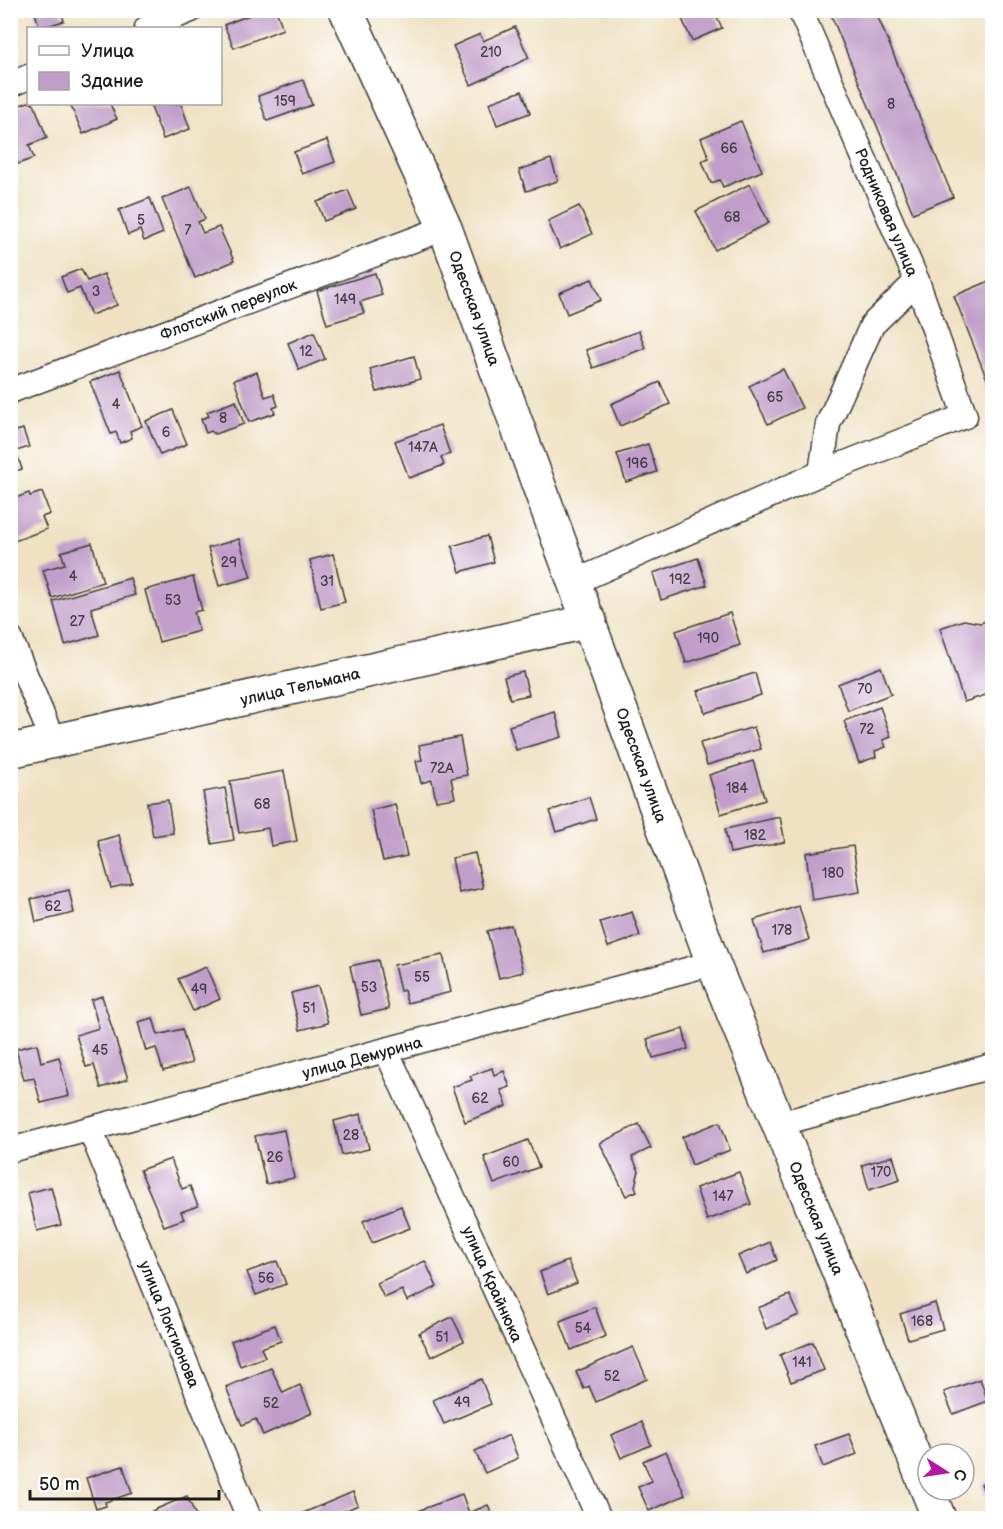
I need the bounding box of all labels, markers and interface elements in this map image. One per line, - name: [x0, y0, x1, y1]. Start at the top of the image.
- legend: [27, 27, 222, 105]
- text: Улица: [81, 41, 135, 62]
- house number: 210: [480, 44, 502, 61]
- text: Здание: [81, 71, 143, 92]
- house number: 159: [274, 93, 296, 110]
- house number: 8: [887, 96, 895, 113]
- house number: 66: [720, 140, 738, 157]
- street label: Родниковая улица: [850, 146, 921, 280]
- house number: 68: [724, 209, 740, 226]
- house number: 5: [137, 212, 145, 229]
- house number: 7: [185, 222, 192, 239]
- street label: Одесская улица: [444, 248, 503, 369]
- street label: Флотский переулок: [158, 275, 300, 345]
- house number: 3: [92, 283, 100, 300]
- house number: 149: [334, 291, 356, 308]
- house number: 12: [299, 343, 314, 360]
- house number: 65: [767, 389, 783, 406]
- house number: 4: [112, 396, 121, 413]
- house number: 8: [219, 410, 227, 427]
- house number: 6: [162, 424, 171, 441]
- house number: 147А: [408, 439, 438, 456]
- house number: 196: [626, 455, 648, 472]
- house number: 29: [221, 554, 237, 571]
- house number: 4: [69, 568, 78, 585]
- house number: 192: [669, 571, 692, 588]
- house number: 31: [320, 573, 334, 590]
- house number: 53: [165, 592, 181, 609]
- house number: 27: [69, 613, 85, 630]
- house number: 190: [697, 630, 719, 647]
- street label: улица Тельмана: [239, 664, 363, 710]
- house number: 70: [857, 681, 873, 698]
- street label: Одесская улица: [611, 705, 670, 826]
- house number: 72: [859, 721, 875, 738]
- house number: 72А: [430, 760, 454, 777]
- house number: 184: [726, 780, 749, 797]
- house number: 68: [254, 796, 270, 813]
- house number: 182: [744, 827, 767, 844]
- house number: 180: [822, 865, 844, 882]
- house number: 62: [45, 898, 62, 915]
- house number: 178: [772, 922, 792, 939]
- house number: 55: [414, 969, 430, 986]
- house number: 53: [361, 979, 377, 996]
- house number: 49: [191, 981, 207, 998]
- house number: 51: [302, 1000, 316, 1017]
- street label: улица Демурина: [300, 1033, 425, 1084]
- house number: 45: [92, 1042, 108, 1059]
- house number: 62: [472, 1090, 489, 1107]
- house number: 28: [343, 1127, 359, 1144]
- house number: 26: [267, 1149, 284, 1166]
- house number: 60: [503, 1154, 519, 1171]
- street label: Одесская улица: [784, 1159, 847, 1279]
- house number: 170: [871, 1164, 891, 1181]
- house number: 147: [713, 1188, 734, 1205]
- street label: улица Крайнюка: [457, 1224, 526, 1346]
- street label: улица Локтионова: [134, 1258, 203, 1391]
- house number: 56: [258, 1270, 275, 1287]
- house number: 168: [911, 1313, 933, 1330]
- house number: 54: [575, 1320, 592, 1337]
- house number: 51: [435, 1329, 449, 1346]
- house number: 141: [792, 1354, 812, 1371]
- house number: 52: [604, 1368, 621, 1385]
- house number: 49: [454, 1394, 470, 1411]
- house number: 52: [263, 1395, 280, 1412]
- north arrow: [916, 1442, 976, 1502]
- scale bar: [30, 1463, 219, 1501]
- text: С: [949, 1467, 970, 1482]
- text: 50 m: [39, 1474, 80, 1495]

